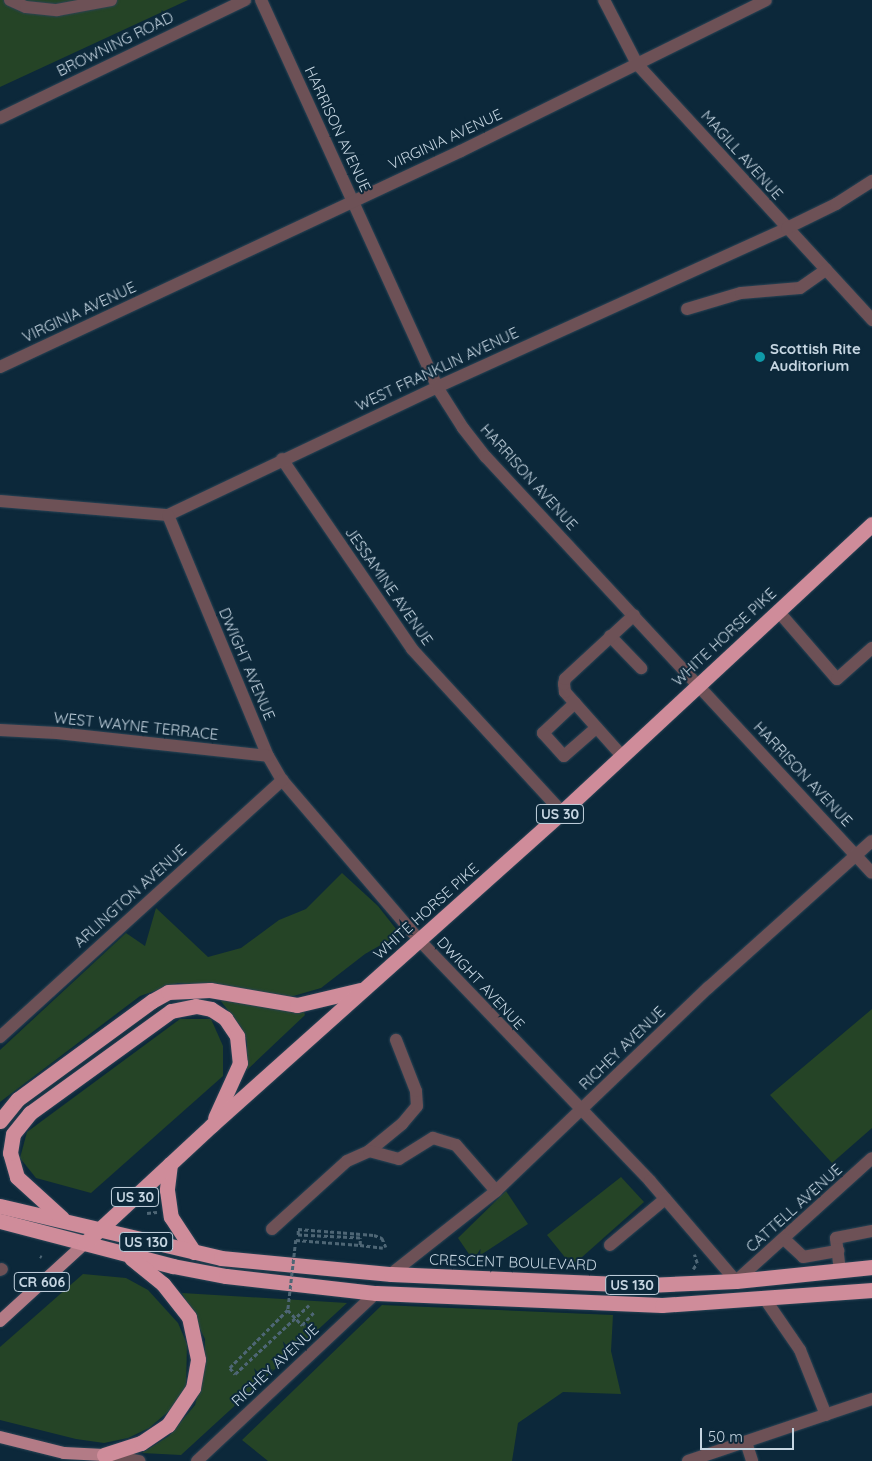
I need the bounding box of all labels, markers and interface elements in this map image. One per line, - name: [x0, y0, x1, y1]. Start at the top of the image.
- street label: BROWNING ROAD: [54, 8, 176, 80]
- street label: HARRISON AVENUE: [301, 63, 375, 195]
- street label: VIRGINIA AVENUE: [385, 105, 505, 173]
- street label: MAGILL AVENUE: [697, 107, 787, 203]
- street label: VIRGINIA AVENUE: [19, 278, 139, 346]
- street label: WEST FRANKLIN AVENUE: [353, 323, 521, 415]
- place label: Scottish Rite Auditorium: [770, 339, 861, 374]
- marker: Scottish Rite Auditorium: [754, 351, 766, 363]
- street label: HARRISON AVENUE: [477, 420, 581, 534]
- street label: JESSAMINE AVENUE: [341, 523, 437, 649]
- street label: WHITE HORSE PIKE: [668, 584, 780, 690]
- street label: DWIGHT AVENUE: [215, 605, 279, 723]
- street label: WEST WAYNE TERRACE: [53, 708, 219, 744]
- street label: HARRISON AVENUE: [750, 718, 856, 830]
- road number: US 30: [535, 802, 585, 826]
- street label: ARLINGTON AVENUE: [70, 841, 190, 951]
- street label: WHITE HORSE PIKE: [370, 859, 482, 963]
- street label: DWIGHT AVENUE: [433, 933, 529, 1033]
- street label: RICHEY AVENUE: [575, 1003, 669, 1093]
- street label: CATTELL AVENUE: [742, 1160, 846, 1256]
- road number: US 30: [110, 1186, 160, 1208]
- road number: US 130: [118, 1230, 174, 1254]
- street label: CRESCENT BOULEVARD: [429, 1250, 597, 1274]
- road number: CR 606: [13, 1270, 71, 1294]
- road number: US 130: [604, 1274, 660, 1296]
- street label: RICHEY AVENUE: [228, 1320, 322, 1410]
- scale bar: [702, 1418, 796, 1450]
- text: 50 m: [708, 1427, 743, 1446]

